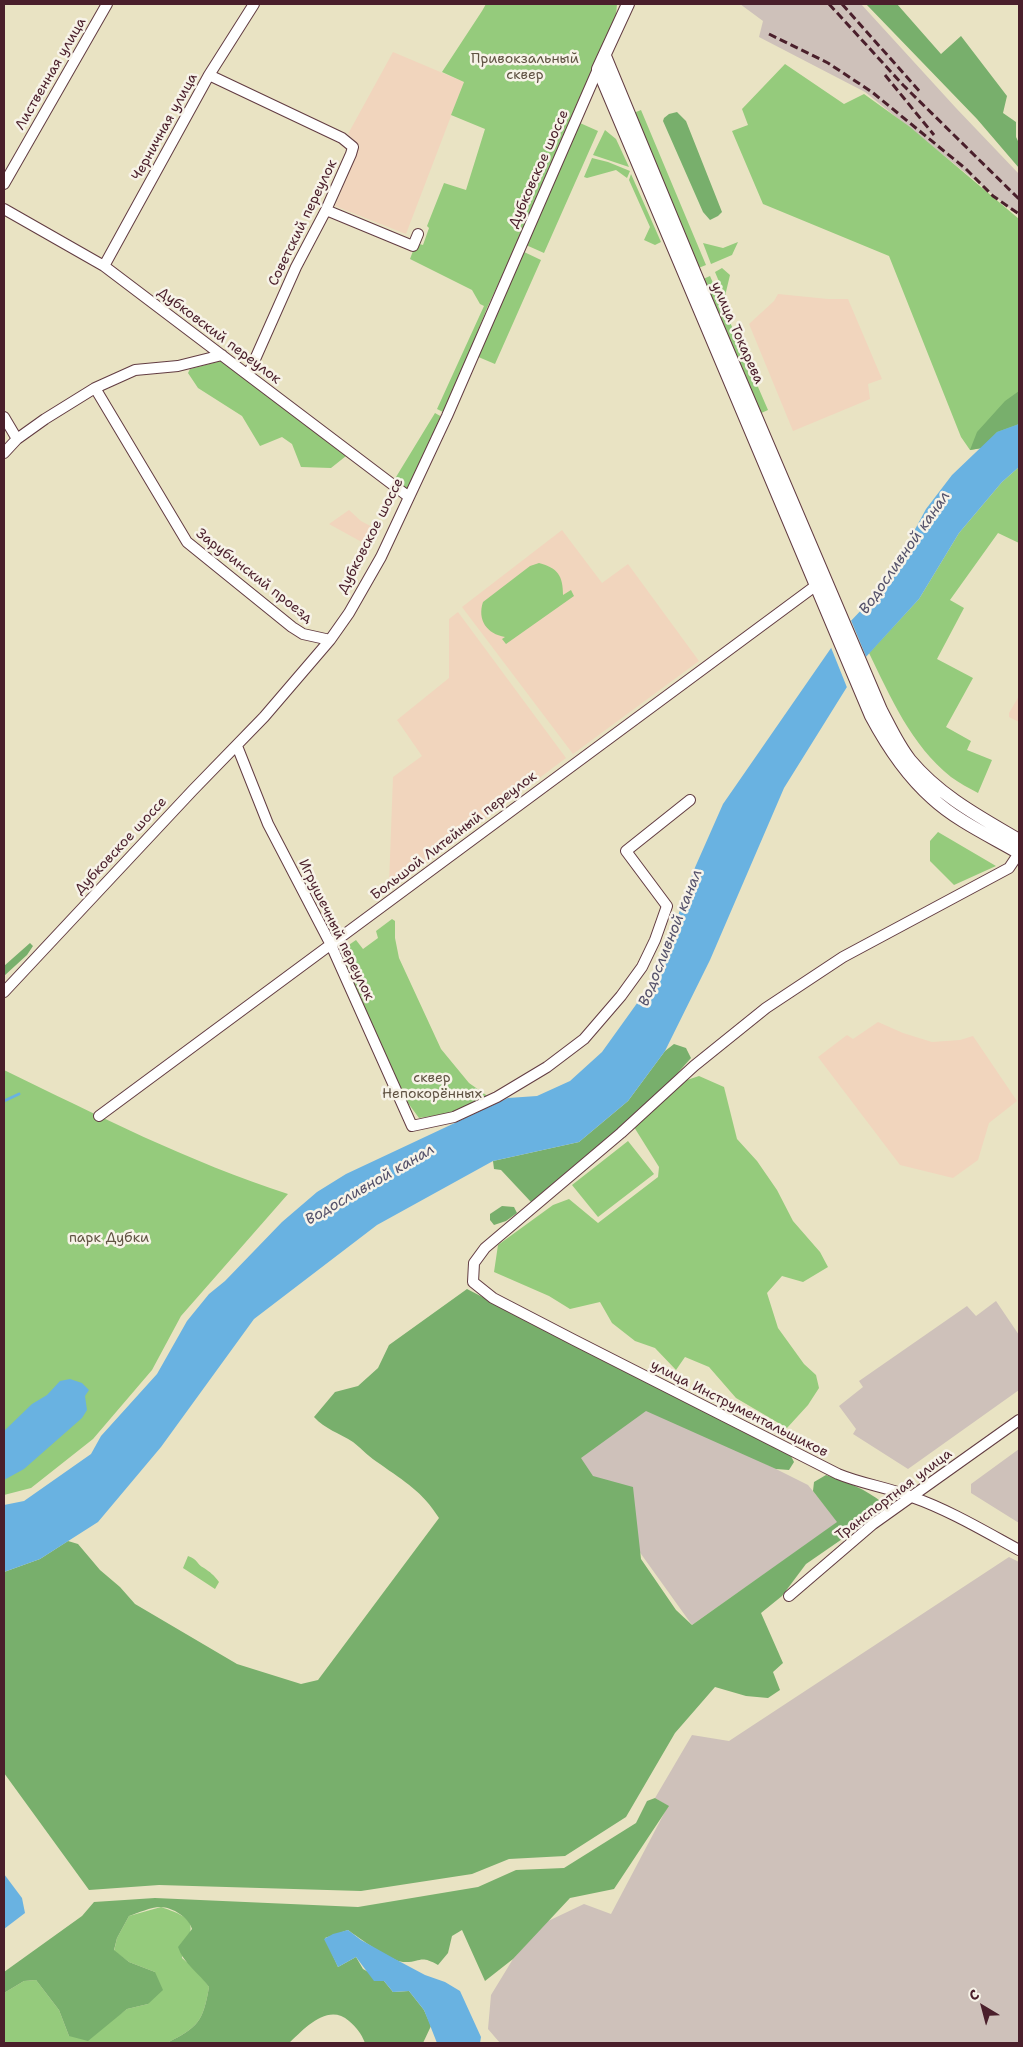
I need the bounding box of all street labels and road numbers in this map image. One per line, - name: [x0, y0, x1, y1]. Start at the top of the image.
- street label: Лиственная улица: [12, 15, 90, 133]
- street label: Черничная улица: [129, 70, 201, 184]
- street label: Дубковское шоссе: [505, 107, 573, 231]
- street label: Советский переулок: [265, 157, 341, 289]
- street label: улица Токарева: [707, 279, 767, 387]
- street label: Дубковский переулок: [154, 284, 284, 388]
- street label: Дубковское шоссе: [335, 475, 407, 597]
- street label: Зарубинский проезд: [192, 525, 316, 627]
- street label: Большой Литейный переулок: [368, 768, 540, 904]
- street label: Дубковское шоссе: [71, 794, 171, 898]
- street label: Игрушечный переулок: [295, 857, 377, 1003]
- street label: улица Инструментальщиков: [648, 1357, 830, 1461]
- street label: Транспортная улица: [832, 1446, 956, 1544]

